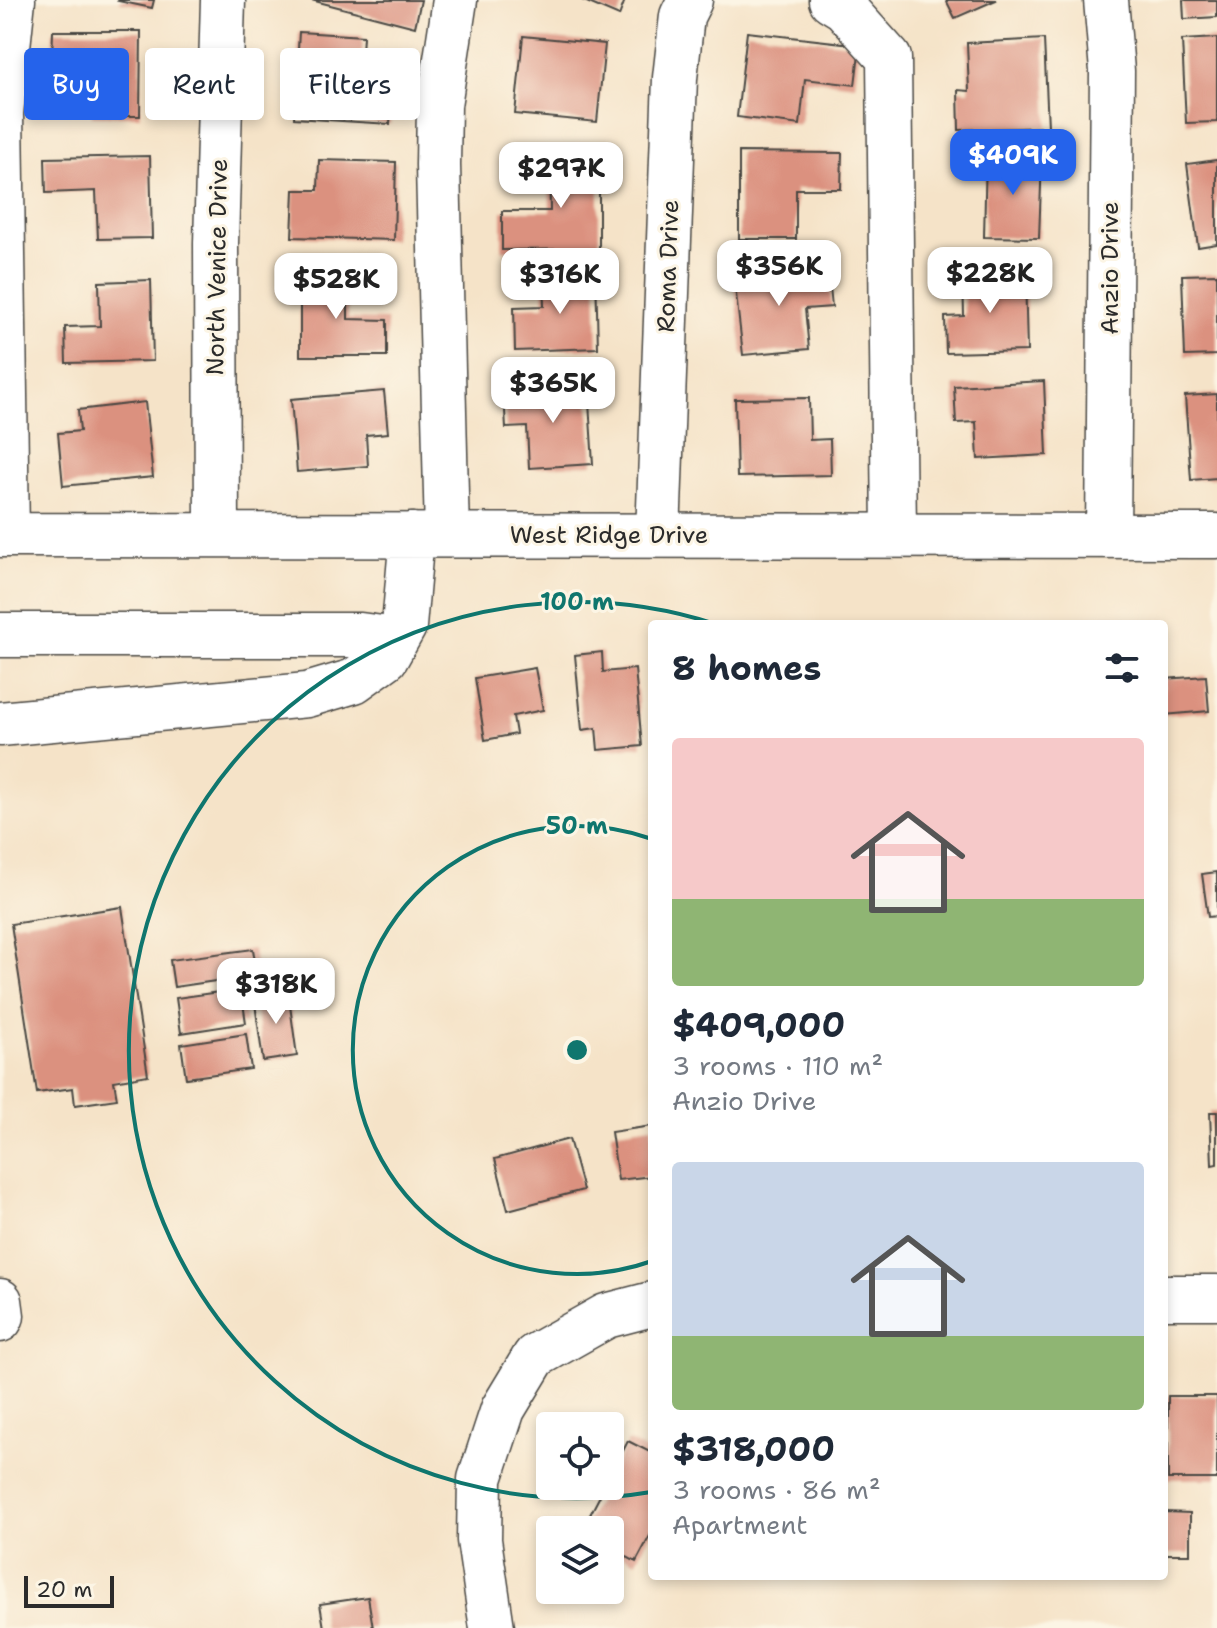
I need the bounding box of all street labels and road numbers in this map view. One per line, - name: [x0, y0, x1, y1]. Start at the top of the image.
- street label: North Venice Drive: [199, 158, 235, 376]
- street label: Roma Drive: [650, 199, 686, 333]
- street label: Anzio Drive: [1094, 201, 1126, 335]
- street label: West Ridge Drive: [510, 519, 708, 551]

